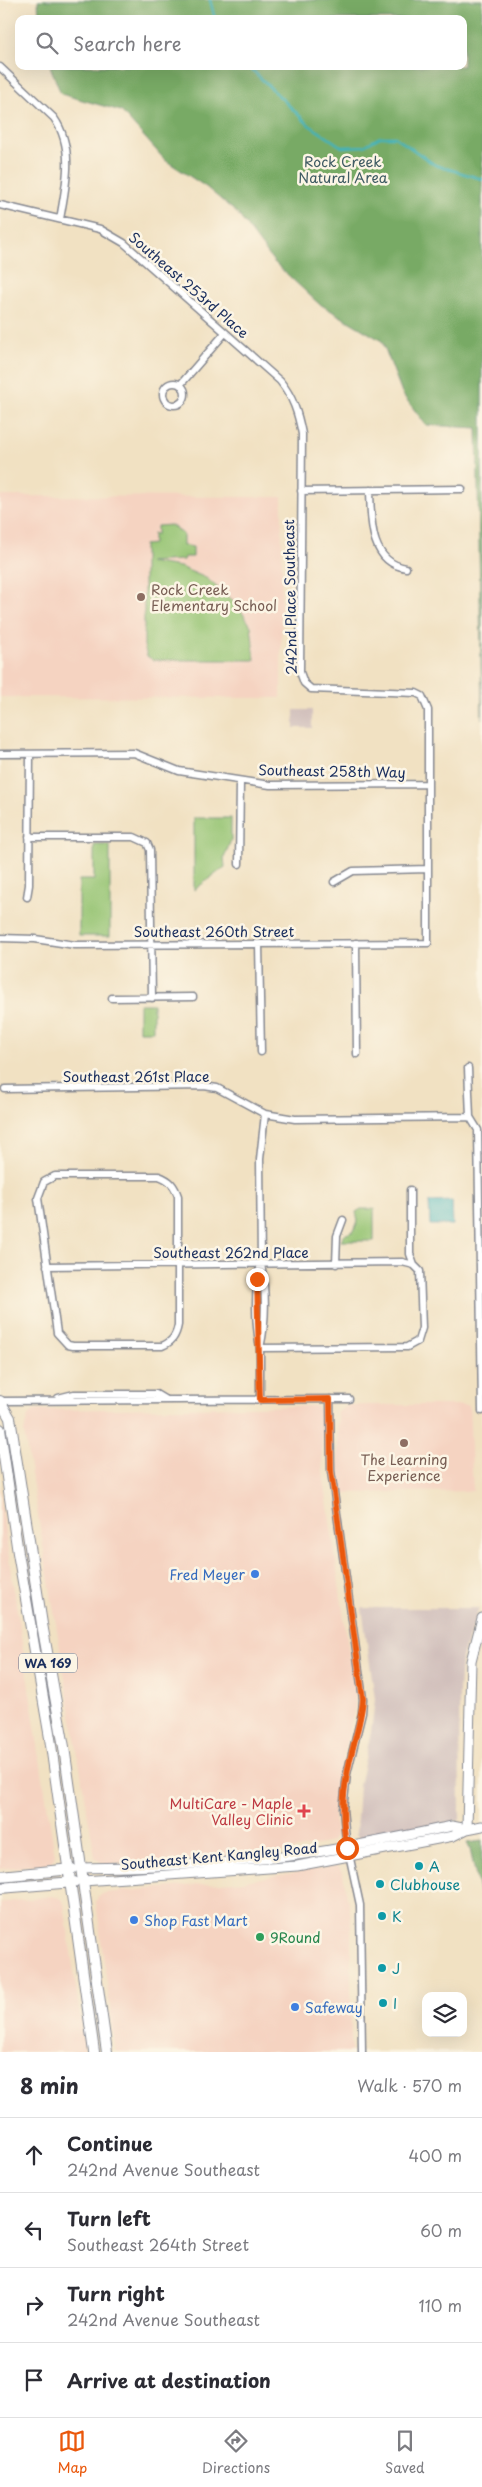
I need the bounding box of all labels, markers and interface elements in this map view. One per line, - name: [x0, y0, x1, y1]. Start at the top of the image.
- search box: [15, 15, 467, 70]
- icon: search: [33, 29, 61, 57]
- text: Search here: [73, 29, 182, 57]
- park label: Rock Creek Natural Area: [298, 151, 388, 188]
- street label: Southeast 253rd Place: [125, 227, 254, 343]
- street label: 242nd Place Southeast: [278, 519, 302, 675]
- place label: Rock Creek Elementary School: [151, 579, 277, 616]
- marker: Rock Creek Elementary School: [135, 591, 147, 603]
- street label: Southeast 258th Way: [258, 759, 406, 783]
- street label: Southeast 260th Street: [134, 921, 295, 942]
- street label: Southeast 261st Place: [63, 1066, 209, 1087]
- street label: Southeast 262nd Place: [153, 1242, 309, 1263]
- route end: [246, 1268, 269, 1291]
- marker: The Learning Experience: [398, 1437, 410, 1449]
- place label: The Learning Experience: [360, 1449, 448, 1486]
- place label: Fred Meyer: [169, 1564, 245, 1585]
- marker: Fred Meyer: [249, 1568, 261, 1580]
- road number: WA 169: [19, 1654, 77, 1672]
- place label: MultiCare - Maple Valley Clinic: [169, 1793, 293, 1830]
- marker: MultiCare - Maple Valley Clinic: [297, 1804, 311, 1818]
- street label: Southeast Kent Kangley Road: [120, 1837, 318, 1875]
- route start: [336, 1837, 359, 1860]
- place label: A: [429, 1856, 440, 1877]
- marker: A: [413, 1860, 425, 1872]
- place label: Clubhouse: [390, 1874, 460, 1895]
- marker: Clubhouse: [374, 1878, 386, 1890]
- place label: K: [392, 1906, 402, 1927]
- place label: Shop Fast Mart: [144, 1910, 248, 1931]
- marker: K: [376, 1910, 388, 1922]
- marker: Shop Fast Mart: [128, 1914, 140, 1926]
- place label: 9Round: [270, 1927, 320, 1948]
- marker: 9Round: [254, 1931, 266, 1943]
- place label: J: [392, 1958, 400, 1979]
- marker: J: [376, 1962, 388, 1974]
- map controls: [422, 1992, 467, 2037]
- button: layers: [422, 1992, 467, 2037]
- place label: I: [393, 1993, 397, 2014]
- place label: Safeway: [305, 1997, 363, 2018]
- marker: I: [377, 1997, 389, 2009]
- marker: Safeway: [289, 2001, 301, 2013]
- text: 8 min: [20, 2069, 79, 2101]
- text: Walk · 570 m: [357, 2073, 462, 2097]
- text: Continue: [67, 2129, 153, 2157]
- icon: ahead: [20, 2141, 48, 2169]
- text: 400 m: [409, 2143, 462, 2167]
- text: 242nd Avenue Southeast: [67, 2157, 260, 2181]
- text: Turn left: [67, 2204, 151, 2232]
- icon: left: [20, 2216, 48, 2244]
- text: 60 m: [420, 2218, 462, 2242]
- text: Southeast 264th Street: [67, 2232, 249, 2256]
- text: Turn right: [67, 2279, 165, 2307]
- icon: right: [20, 2291, 48, 2319]
- text: 110 m: [419, 2293, 462, 2317]
- text: 242nd Avenue Southeast: [67, 2307, 260, 2331]
- icon: arrive: [20, 2366, 48, 2394]
- text: Arrive at destination: [67, 2366, 271, 2394]
- tab: Map: [57, 2427, 87, 2478]
- tab: Directions: [202, 2427, 270, 2478]
- tab: Saved: [385, 2427, 425, 2478]

